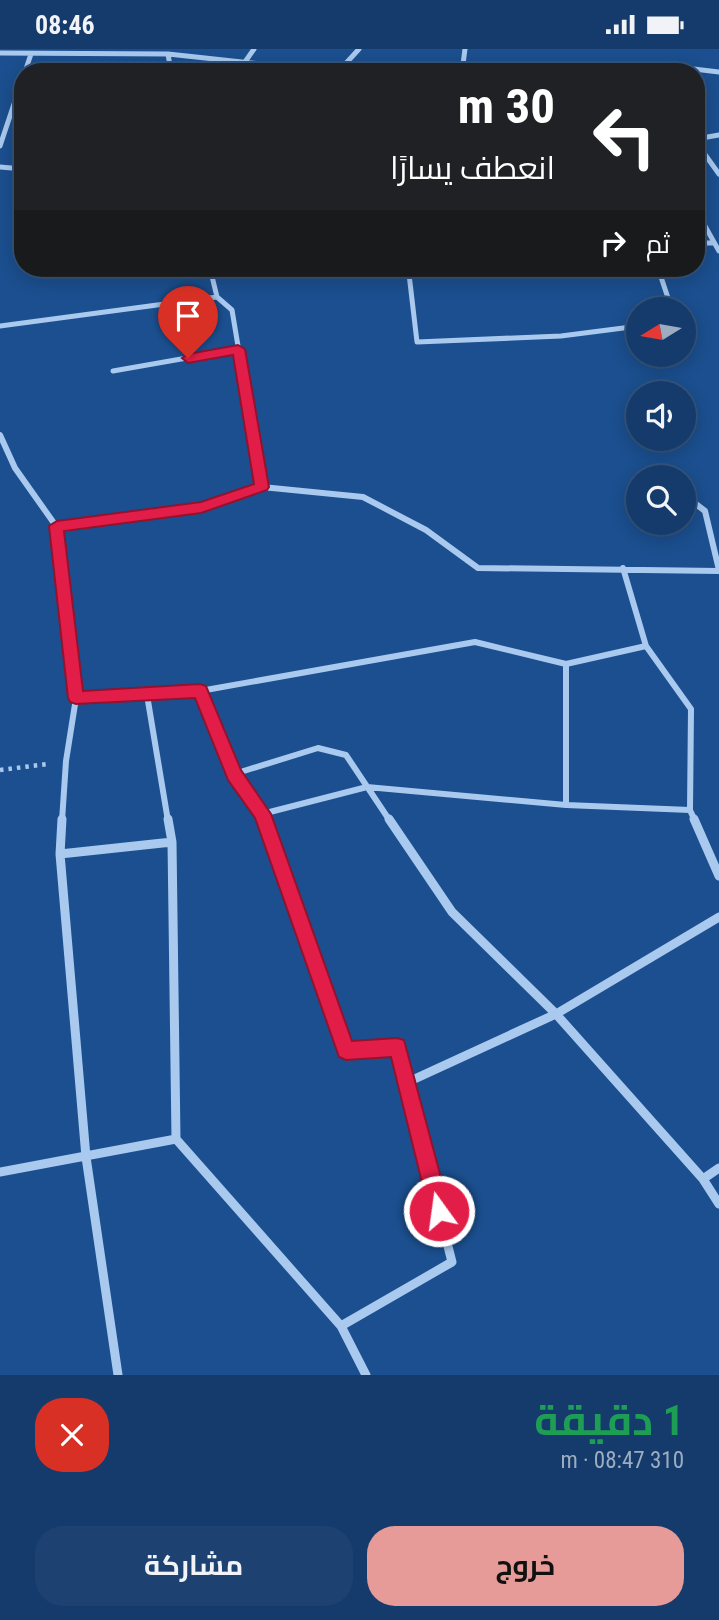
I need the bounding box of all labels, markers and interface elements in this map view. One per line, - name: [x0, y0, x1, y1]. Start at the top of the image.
- text: 08:46: [35, 10, 95, 40]
- text: 30 m: [458, 78, 555, 135]
- icon: left: [579, 91, 670, 182]
- text: انعطف يسارًا: [390, 149, 555, 187]
- icon: right: [594, 224, 632, 262]
- text: ثم: [646, 229, 670, 259]
- pin: [158, 286, 218, 358]
- icon: arrive: [169, 297, 207, 335]
- north arrow: [626, 297, 696, 367]
- map controls: [626, 297, 696, 535]
- button: sound: [626, 381, 696, 451]
- button: search: [626, 465, 696, 535]
- position arrow: [402, 1174, 476, 1248]
- text: 1 دقيقة: [534, 1396, 684, 1445]
- button: close: [35, 1398, 109, 1472]
- text: 310 m · 08:47: [560, 1447, 684, 1474]
- button: مشاركة: [35, 1526, 353, 1606]
- button: خروج: [367, 1526, 684, 1606]

